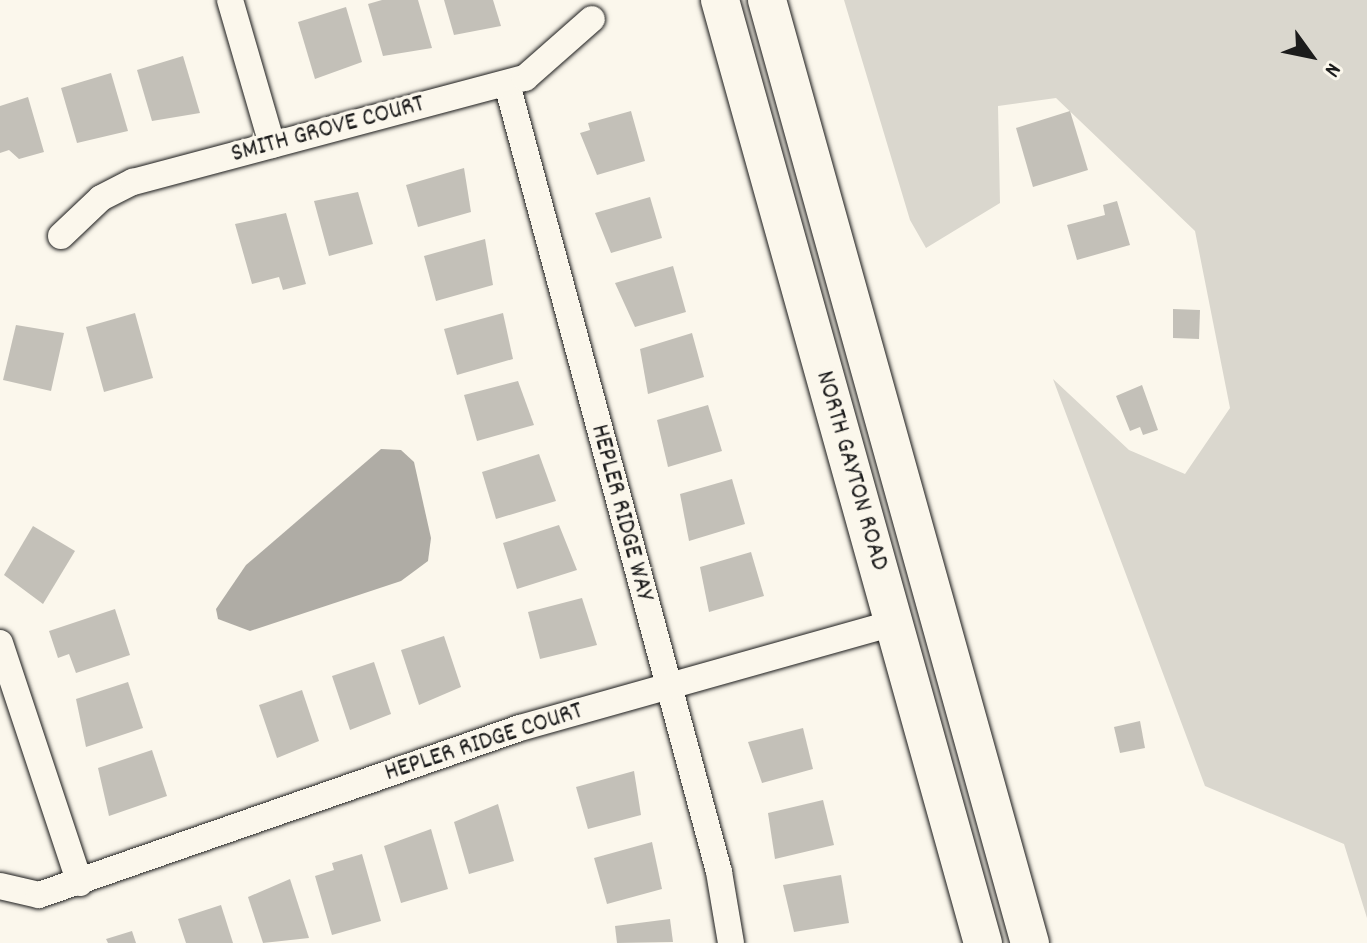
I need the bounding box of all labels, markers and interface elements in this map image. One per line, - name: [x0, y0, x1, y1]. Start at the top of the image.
- north arrow: [1271, 16, 1351, 96]
- text: N: [1316, 56, 1348, 82]
- street label: SMITH GROVE COURT: [228, 89, 428, 171]
- street label: NORTH GAYTON ROAD: [808, 368, 894, 574]
- street label: HEPLER RIDGE WAY: [582, 421, 660, 605]
- street label: HEPLER RIDGE COURT: [381, 696, 587, 790]

